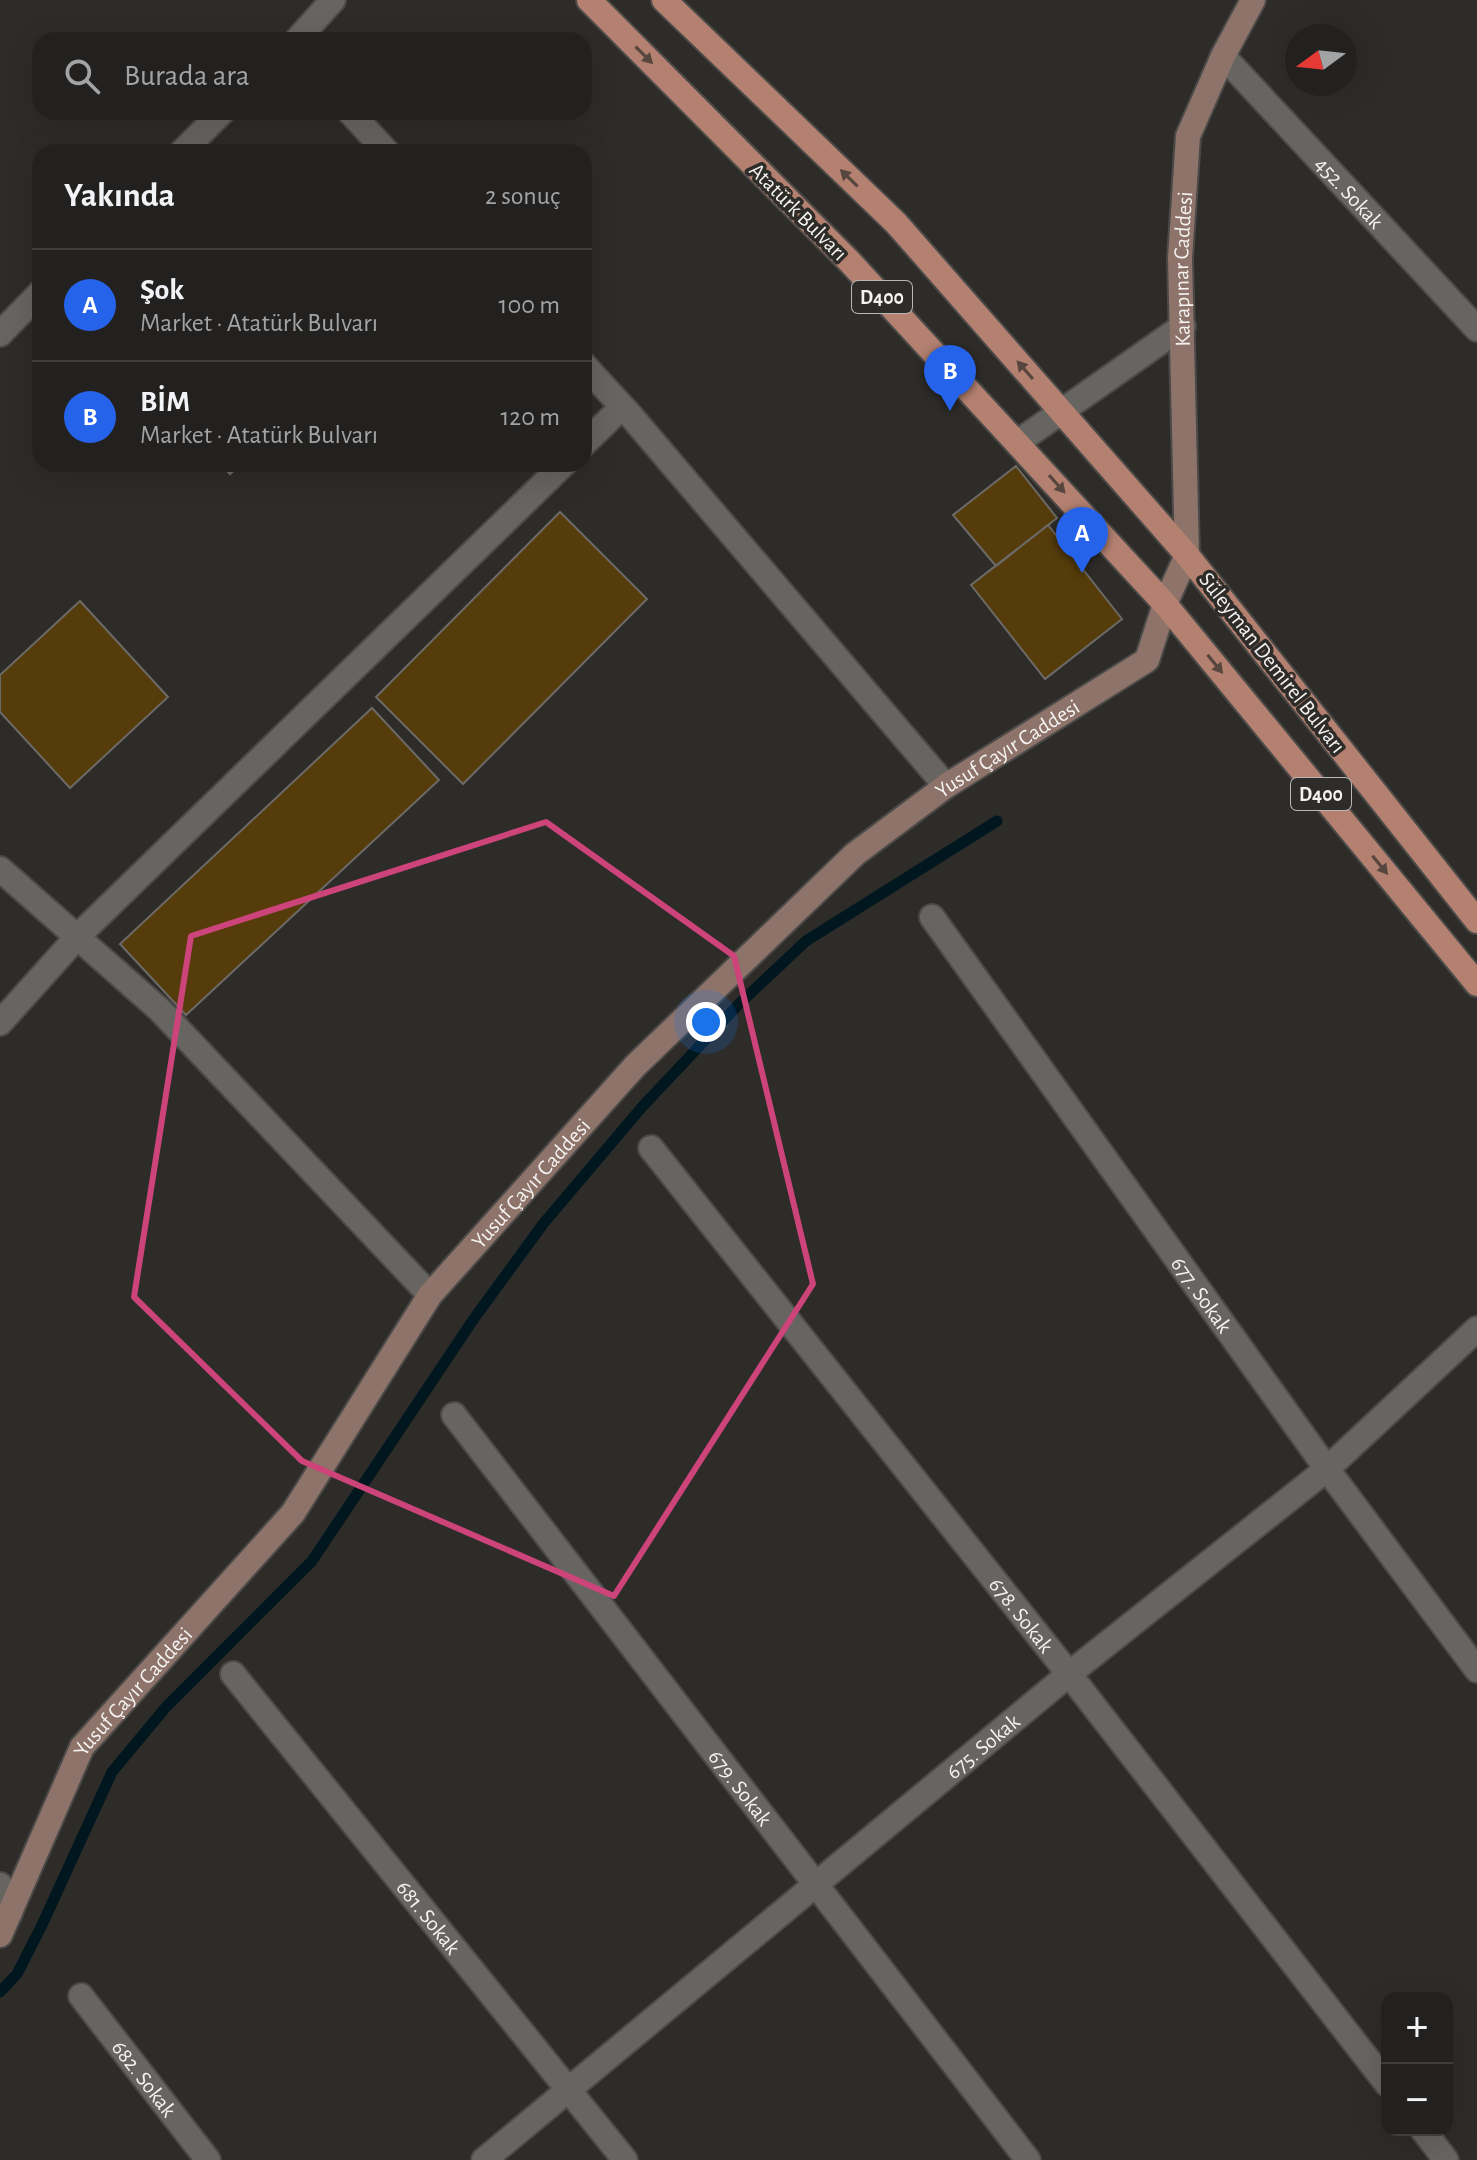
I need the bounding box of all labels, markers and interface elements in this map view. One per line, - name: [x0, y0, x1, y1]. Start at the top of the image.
- north arrow: [1285, 24, 1357, 96]
- search box: [32, 32, 592, 120]
- one-way arrow: [634, 45, 652, 64]
- icon: search: [60, 54, 104, 98]
- text: Burada ara: [124, 61, 250, 91]
- street label: 452. Sokak: [1311, 153, 1387, 233]
- street label: Atatürk Bulvarı: [745, 159, 851, 265]
- one-way arrow: [840, 170, 859, 188]
- text: Yakında: [64, 179, 175, 213]
- text: 2 sonuç: [485, 183, 560, 209]
- street label: Karapınar Caddesi: [1170, 191, 1196, 347]
- text: Şok: [140, 275, 184, 305]
- road number: D400: [852, 281, 912, 313]
- text: A: [82, 292, 98, 318]
- text: 100 m: [499, 292, 560, 318]
- text: Market · Atatürk Bulvarı: [140, 310, 378, 336]
- pin: B: [924, 345, 976, 411]
- one-way arrow: [1017, 360, 1035, 379]
- text: BİM: [140, 387, 190, 417]
- text: B: [82, 404, 98, 430]
- text: 120 m: [500, 404, 560, 430]
- text: Market · Atatürk Bulvarı: [140, 422, 378, 448]
- one-way arrow: [1048, 474, 1065, 494]
- pin: A: [1056, 507, 1108, 573]
- street label: Süleyman Demirel Bulvarı: [1195, 568, 1349, 757]
- one-way arrow: [1206, 654, 1222, 674]
- street label: Yusuf Çayır Caddesi: [931, 695, 1084, 802]
- road number: D400: [1291, 778, 1351, 810]
- one-way arrow: [1371, 855, 1387, 875]
- your location: [686, 1002, 726, 1042]
- street label: Yusuf Çayır Caddesi: [468, 1115, 595, 1253]
- street label: 677. Sokak: [1167, 1253, 1236, 1337]
- street label: 678. Sokak: [985, 1573, 1057, 1657]
- street label: Yusuf Çayır Caddesi: [70, 1623, 197, 1759]
- street label: 675. Sokak: [942, 1710, 1024, 1783]
- street label: 679. Sokak: [704, 1746, 776, 1830]
- street label: 681. Sokak: [392, 1876, 464, 1958]
- map controls: [1381, 1992, 1453, 2136]
- button: +: [1381, 1992, 1453, 2064]
- street label: 682. Sokak: [108, 2037, 180, 2121]
- button: −: [1381, 2064, 1453, 2136]

